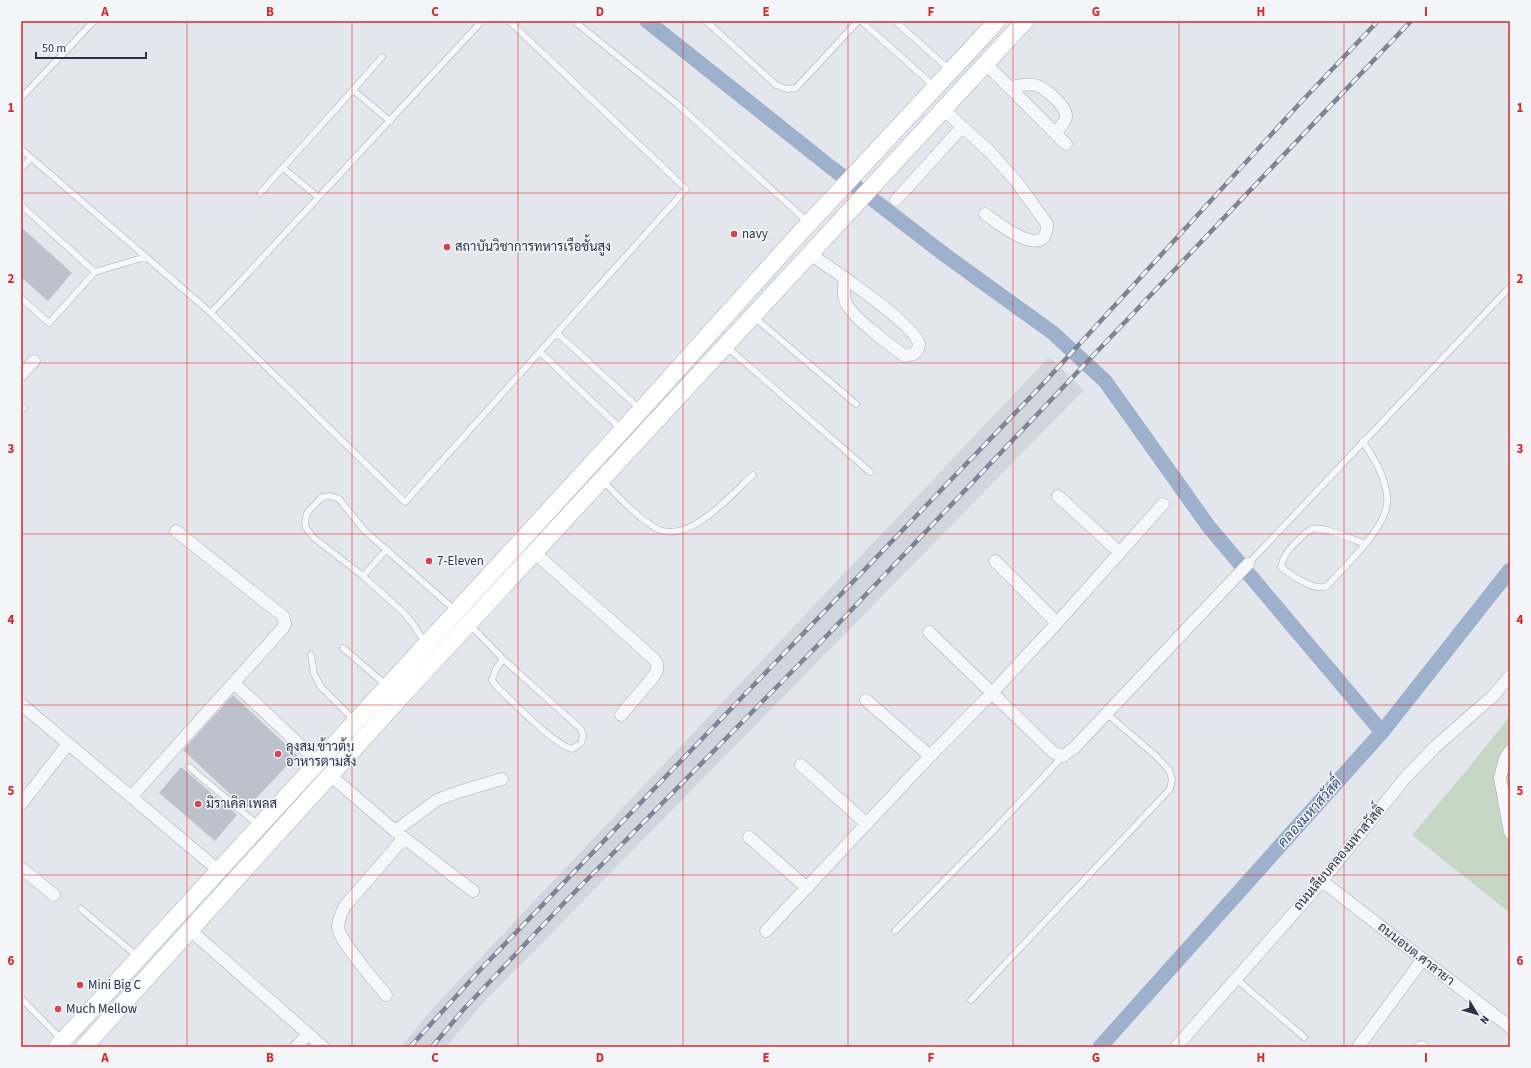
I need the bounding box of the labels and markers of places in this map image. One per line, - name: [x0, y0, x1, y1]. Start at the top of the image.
- place label: navy: [742, 225, 768, 243]
- marker: navy: [729, 229, 739, 239]
- place label: สถาบันวิชาการทหารเรือชั้นสูง: [455, 234, 611, 256]
- marker: สถาบันวิชาการทหารเรือชั้นสูง: [442, 242, 452, 252]
- place label: 7-Eleven: [437, 552, 484, 570]
- marker: 7-Eleven: [424, 556, 434, 566]
- place label: ลุงสม ข้าวต้ม อาหารตามสั่ง: [286, 737, 356, 771]
- marker: ลุงสม ข้าวต้ม อาหารตามสั่ง: [273, 749, 283, 759]
- place label: มิราเคิล เพลส: [206, 795, 277, 813]
- marker: มิราเคิล เพลส: [193, 799, 203, 809]
- place label: Mini Big C: [88, 976, 141, 994]
- marker: Mini Big C: [75, 980, 85, 990]
- place label: Much Mellow: [66, 1000, 138, 1018]
- marker: Much Mellow: [53, 1004, 63, 1014]

